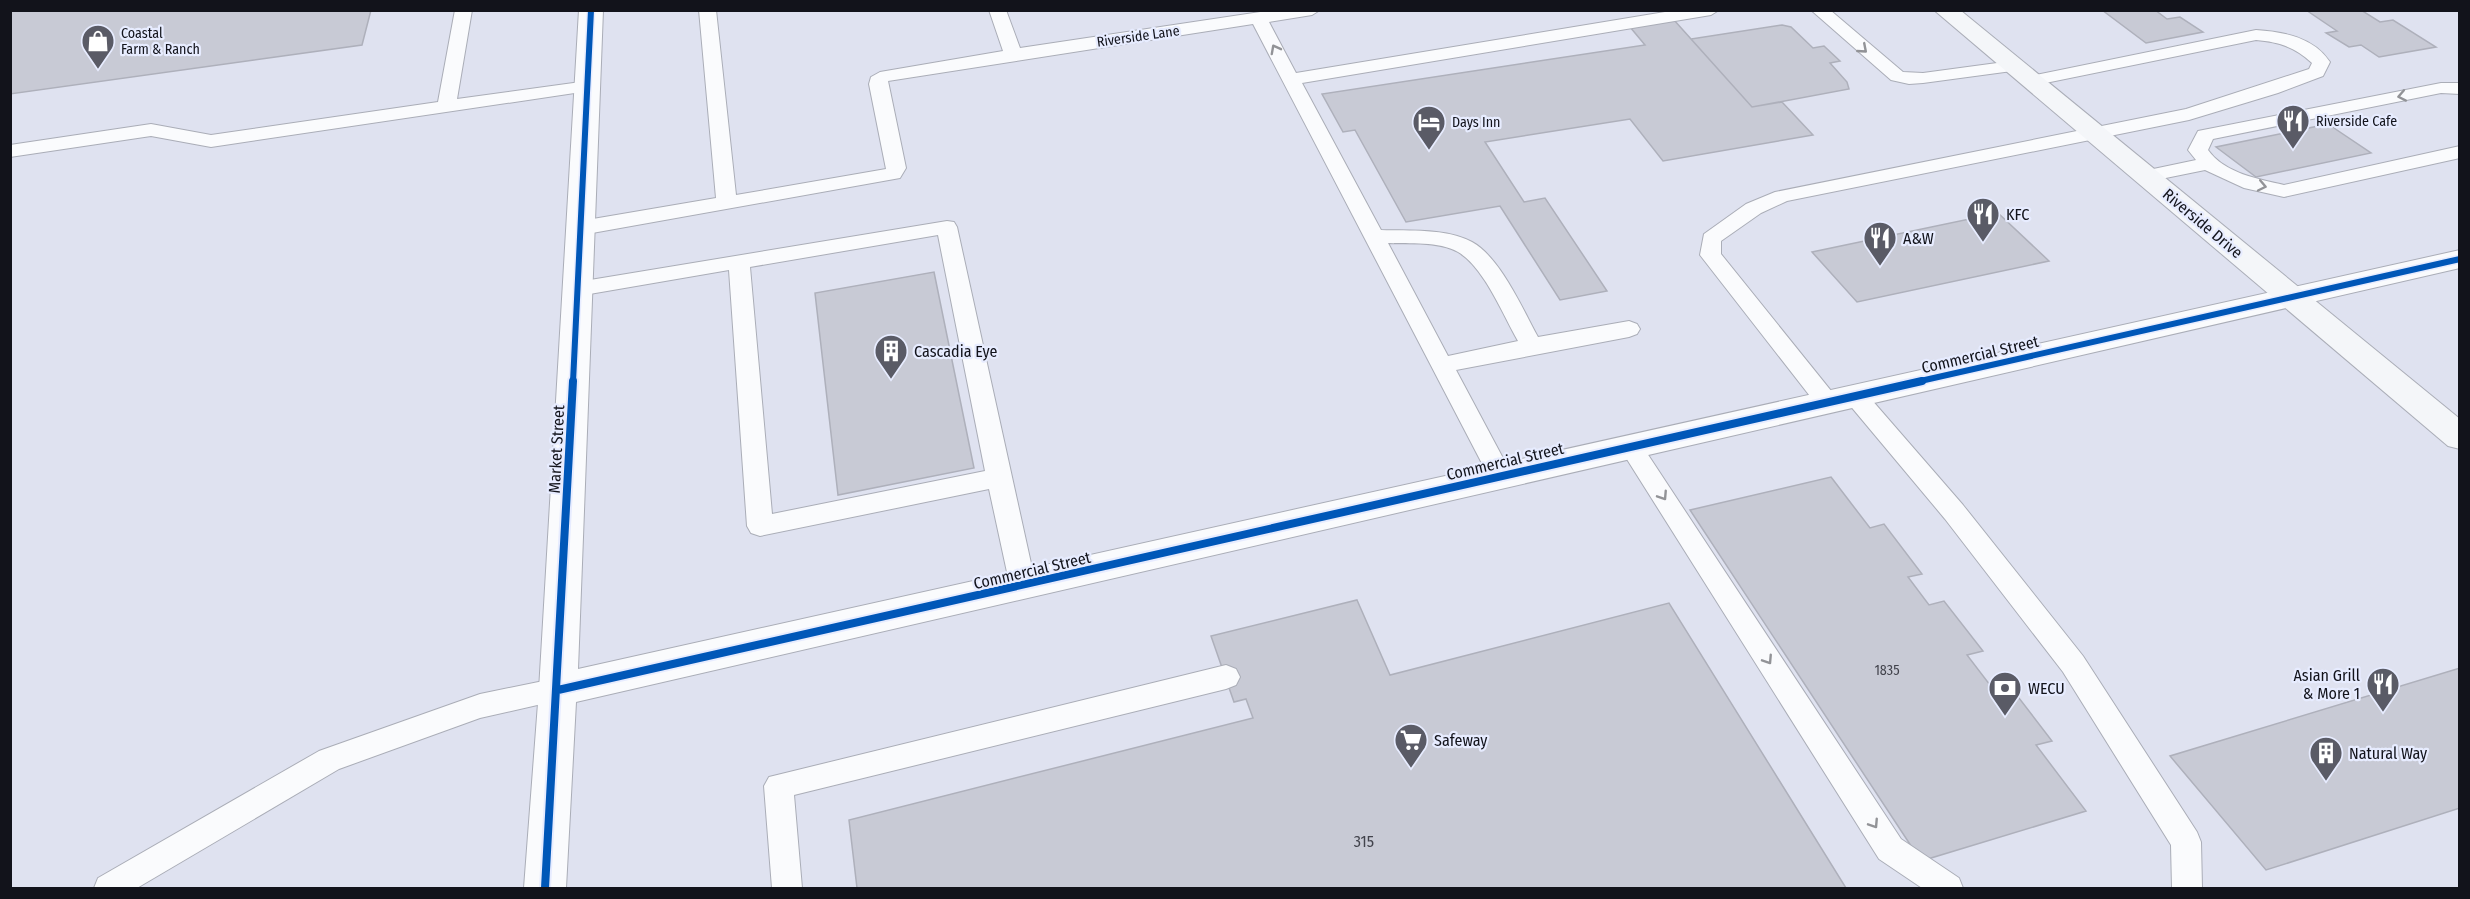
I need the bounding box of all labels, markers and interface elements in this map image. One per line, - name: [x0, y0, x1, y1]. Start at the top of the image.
- street label: Riverside Lane: [1096, 22, 1181, 51]
- shop icon: Coastal Farm & Ranch: [80, 23, 116, 70]
- place label: Coastal Farm & Ranch: [121, 25, 200, 58]
- one-way arrow: [1856, 41, 1867, 52]
- one-way arrow: [1270, 44, 1282, 55]
- one-way arrow: [2397, 89, 2407, 102]
- restaurant icon: Riverside Cafe: [2275, 103, 2311, 150]
- hotel icon: Days Inn: [1411, 104, 1447, 151]
- place label: Riverside Cafe: [2316, 113, 2397, 130]
- place label: Days Inn: [1452, 114, 1500, 131]
- one-way arrow: [2257, 179, 2267, 192]
- street label: Riverside Drive: [2159, 185, 2246, 262]
- restaurant icon: KFC: [1965, 196, 2001, 243]
- place label: KFC: [2006, 205, 2029, 224]
- restaurant icon: A&W: [1862, 220, 1898, 267]
- place label: A&W: [1903, 229, 1934, 248]
- street label: Commercial Street: [1920, 332, 2041, 377]
- building icon: Cascadia Eye: [873, 333, 909, 380]
- place label: Cascadia Eye: [914, 342, 998, 361]
- street label: Market Street: [545, 404, 568, 494]
- street label: Commercial Street: [1445, 439, 1566, 484]
- one-way arrow: [1656, 489, 1667, 500]
- street label: Commercial Street: [972, 548, 1093, 593]
- one-way arrow: [1761, 653, 1772, 664]
- house number: 1835: [1874, 662, 1900, 679]
- place label: Asian Grill & More 1: [2293, 666, 2360, 703]
- restaurant icon: Asian Grill & More 1: [2365, 666, 2401, 713]
- bank icon: WECU: [1987, 670, 2023, 717]
- place label: WECU: [2028, 679, 2065, 698]
- supermarket icon: Safeway: [1393, 722, 1429, 769]
- place label: Safeway: [1434, 731, 1488, 750]
- building icon: Natural Way: [2308, 735, 2344, 782]
- place label: Natural Way: [2349, 744, 2428, 763]
- one-way arrow: [1867, 817, 1878, 828]
- house number: 315: [1354, 832, 1374, 851]

